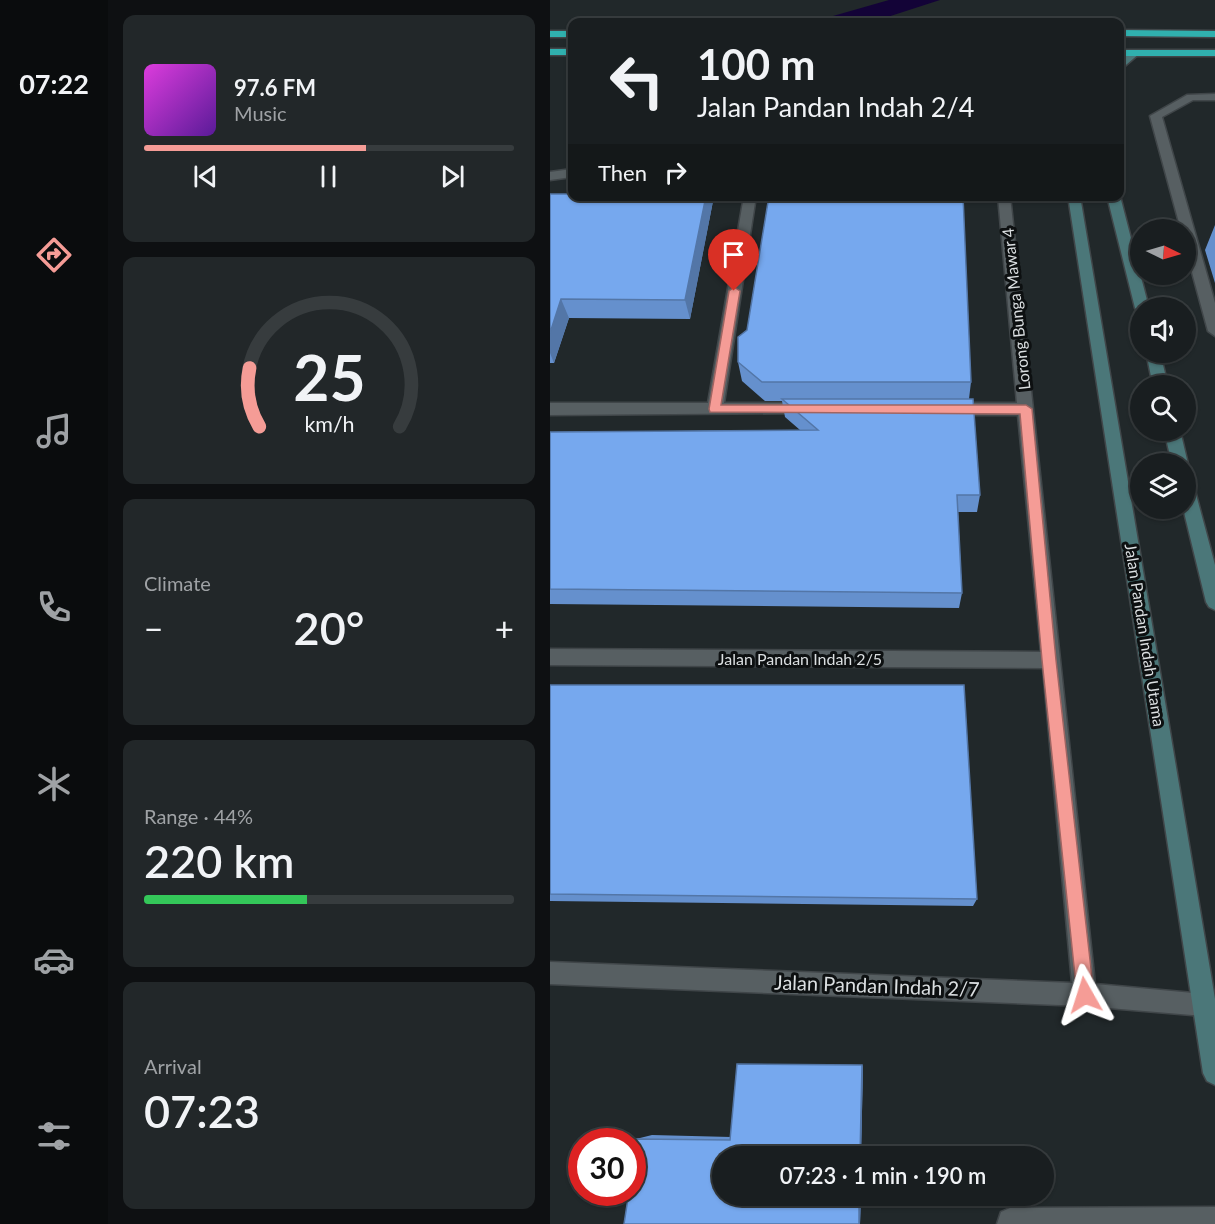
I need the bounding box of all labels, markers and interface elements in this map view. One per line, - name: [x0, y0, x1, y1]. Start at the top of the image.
- text: 100 m: [697, 39, 815, 89]
- icon: left: [598, 42, 676, 120]
- text: 07:22: [19, 67, 89, 100]
- text: 97.6 FM: [234, 74, 316, 101]
- text: Jalan Pandan Indah 2/4: [697, 90, 974, 123]
- text: Music: [234, 101, 287, 125]
- icon: right: [659, 156, 692, 189]
- text: Then: [598, 159, 647, 186]
- icon: previous: [189, 160, 222, 193]
- icon: pause: [312, 160, 345, 193]
- icon: next: [436, 160, 469, 193]
- north arrow: [1130, 219, 1196, 285]
- map controls: [1130, 219, 1196, 519]
- street label: Lorong Bunga Mawar 4: [998, 227, 1033, 391]
- pin: [708, 229, 759, 291]
- icon: directions: [33, 234, 75, 276]
- icon: arrive: [717, 238, 750, 271]
- button: sound: [1130, 297, 1196, 363]
- text: 25: [293, 339, 365, 414]
- button: search: [1130, 375, 1196, 441]
- icon: music: [33, 410, 75, 452]
- text: km/h: [304, 412, 354, 438]
- button: layers: [1130, 453, 1196, 519]
- street label: Jalan Pandan Indah Utama: [1122, 542, 1169, 728]
- text: Climate: [144, 571, 211, 595]
- icon: phone: [33, 586, 75, 628]
- text: 20°: [294, 601, 364, 655]
- text: −: [144, 608, 163, 648]
- text: +: [495, 608, 514, 648]
- street label: Jalan Pandan Indah 2/5: [718, 649, 882, 668]
- icon: climate: [33, 763, 75, 805]
- text: Range · 44%: [144, 804, 253, 828]
- text: 220 km: [144, 834, 294, 888]
- icon: car: [33, 939, 75, 981]
- position arrow: [1053, 963, 1117, 1027]
- street label: Jalan Pandan Indah 2/7: [774, 969, 980, 1001]
- text: Arrival: [144, 1054, 202, 1078]
- text: 07:23: [144, 1084, 260, 1138]
- icon: filters: [33, 1115, 75, 1157]
- speed limit sign: 30: [568, 1128, 646, 1206]
- text: 07:23 · 1 min · 190 m: [780, 1162, 986, 1189]

